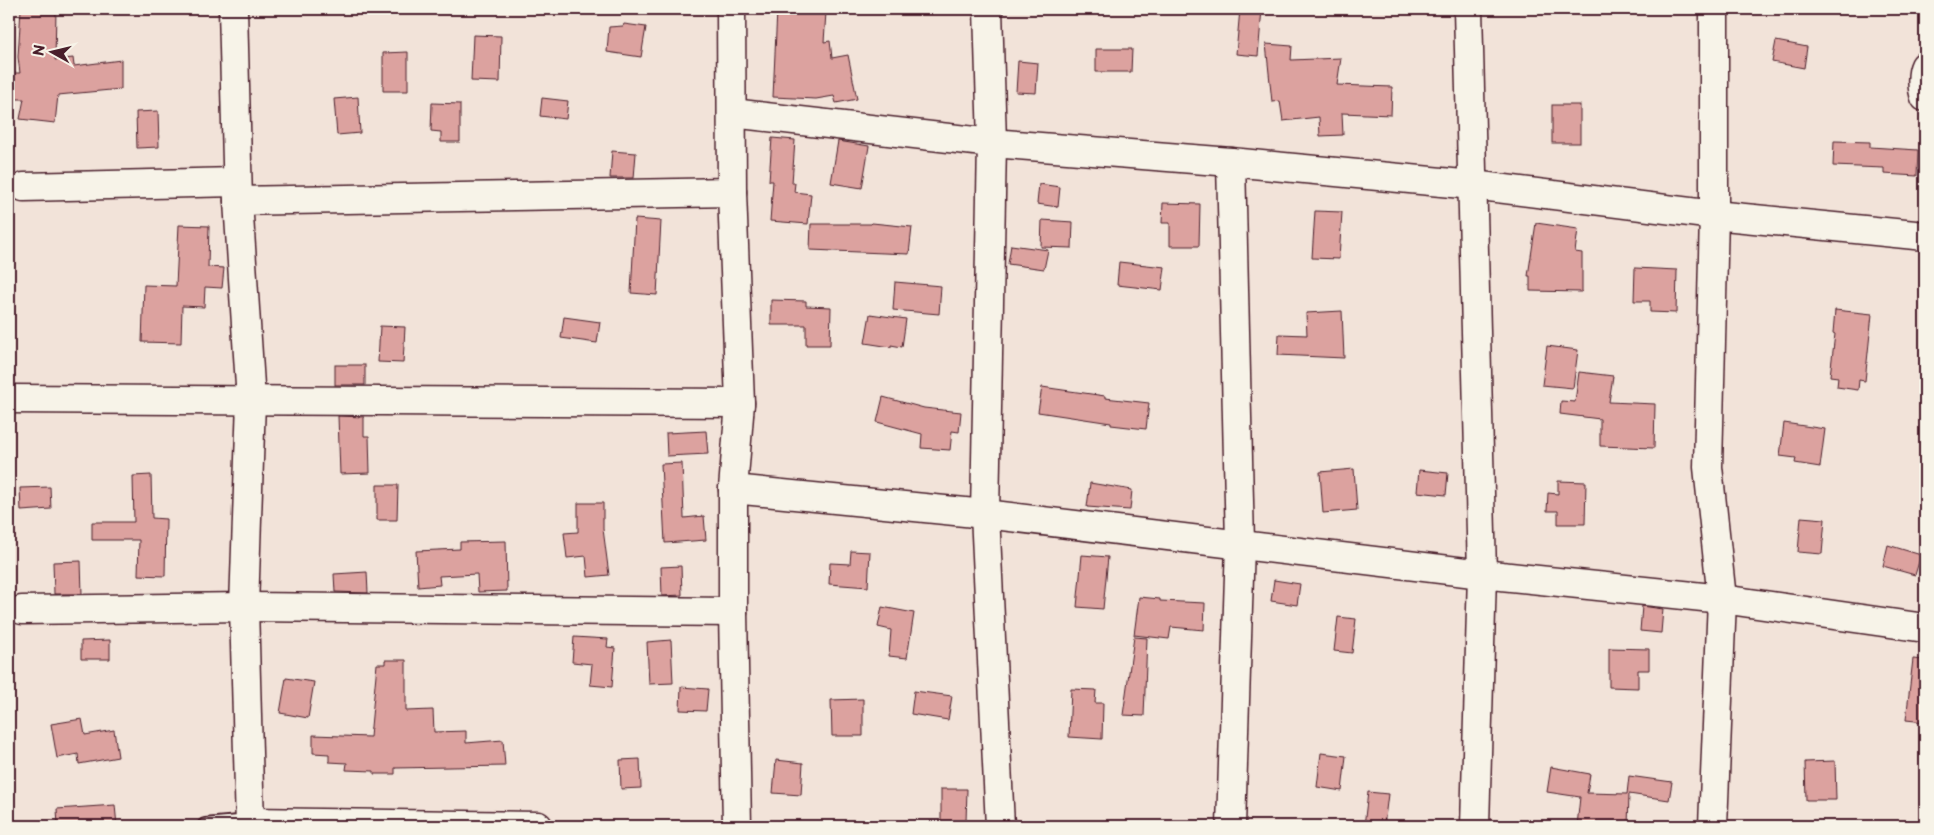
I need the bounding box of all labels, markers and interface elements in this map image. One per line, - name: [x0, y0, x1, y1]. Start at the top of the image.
- north arrow: [28, 28, 78, 78]
- text: N: [27, 43, 50, 57]

